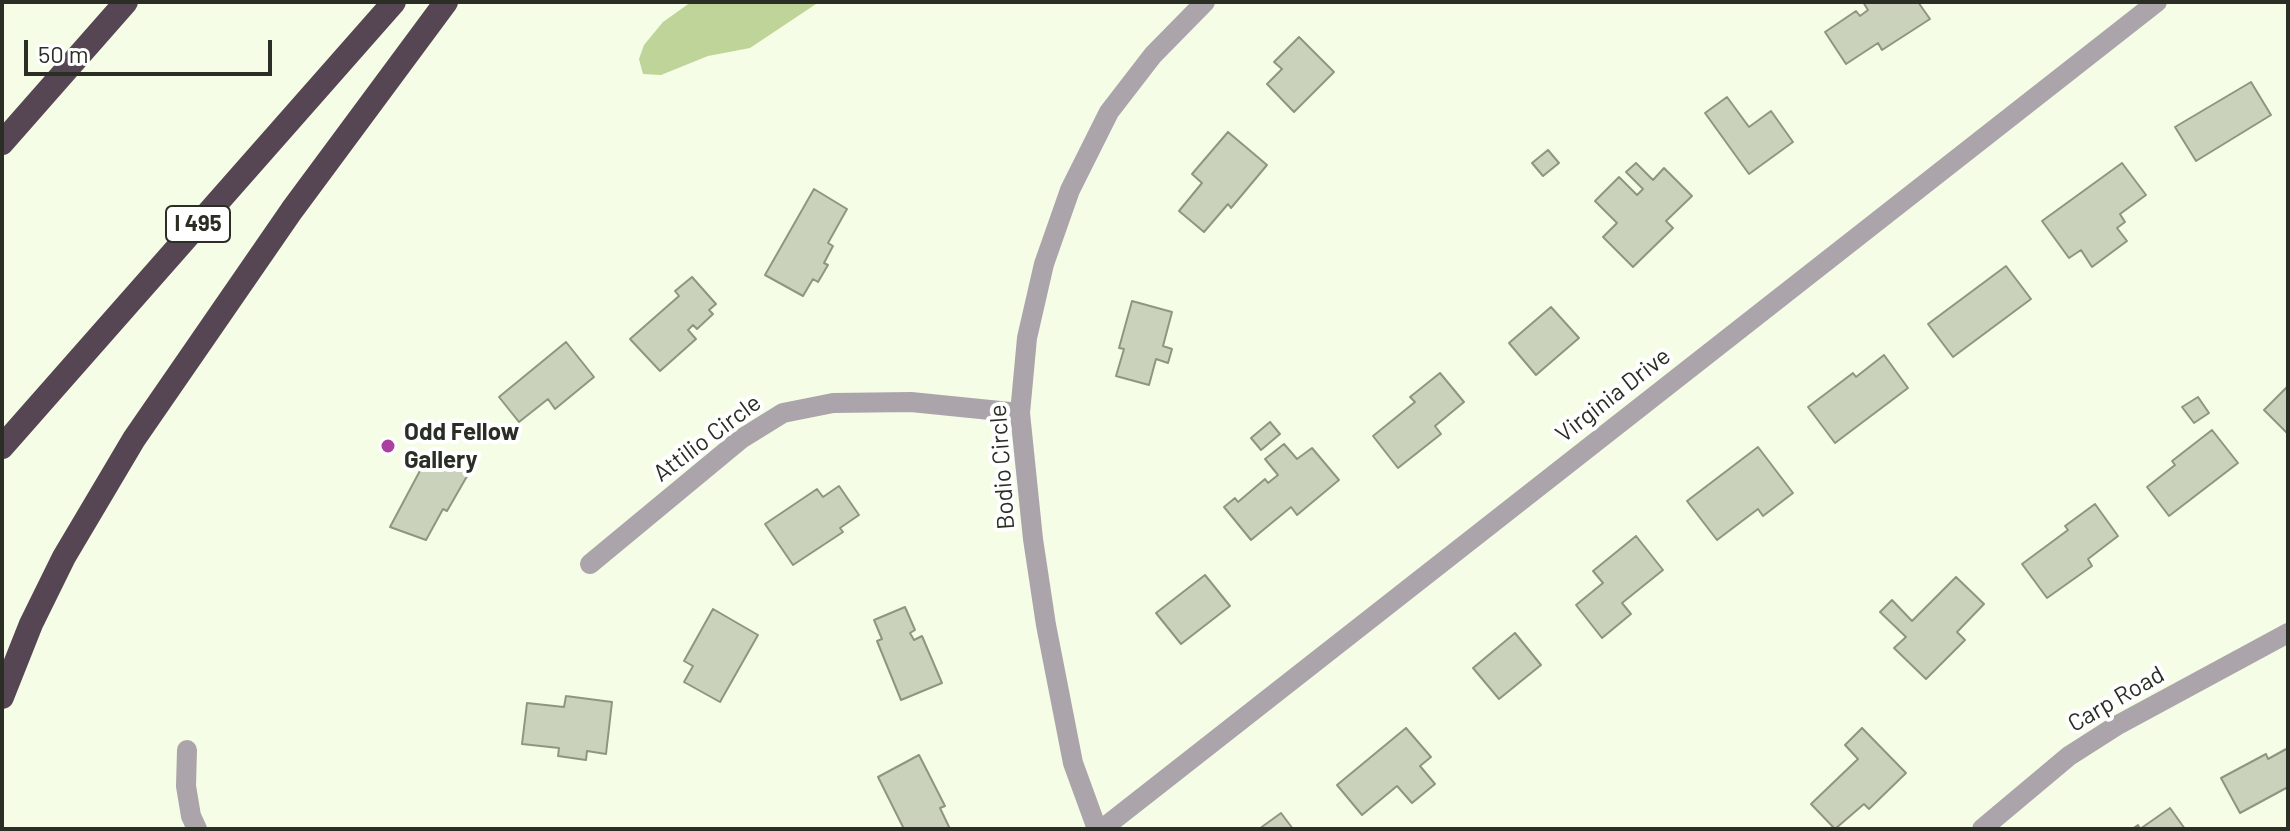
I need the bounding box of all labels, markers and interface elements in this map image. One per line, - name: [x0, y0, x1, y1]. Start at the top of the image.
- scale bar: [28, 24, 276, 74]
- text: 50 m: [38, 39, 89, 68]
- road number: I 495: [166, 206, 230, 242]
- street label: Virginia Drive: [1550, 341, 1676, 449]
- street label: Attilio Circle: [647, 388, 767, 488]
- street label: Bodio Circle: [983, 403, 1021, 531]
- place label: Odd Fellow Gallery: [404, 418, 519, 474]
- marker: Odd Fellow Gallery: [379, 437, 397, 455]
- street label: Carp Road: [2063, 660, 2169, 738]

